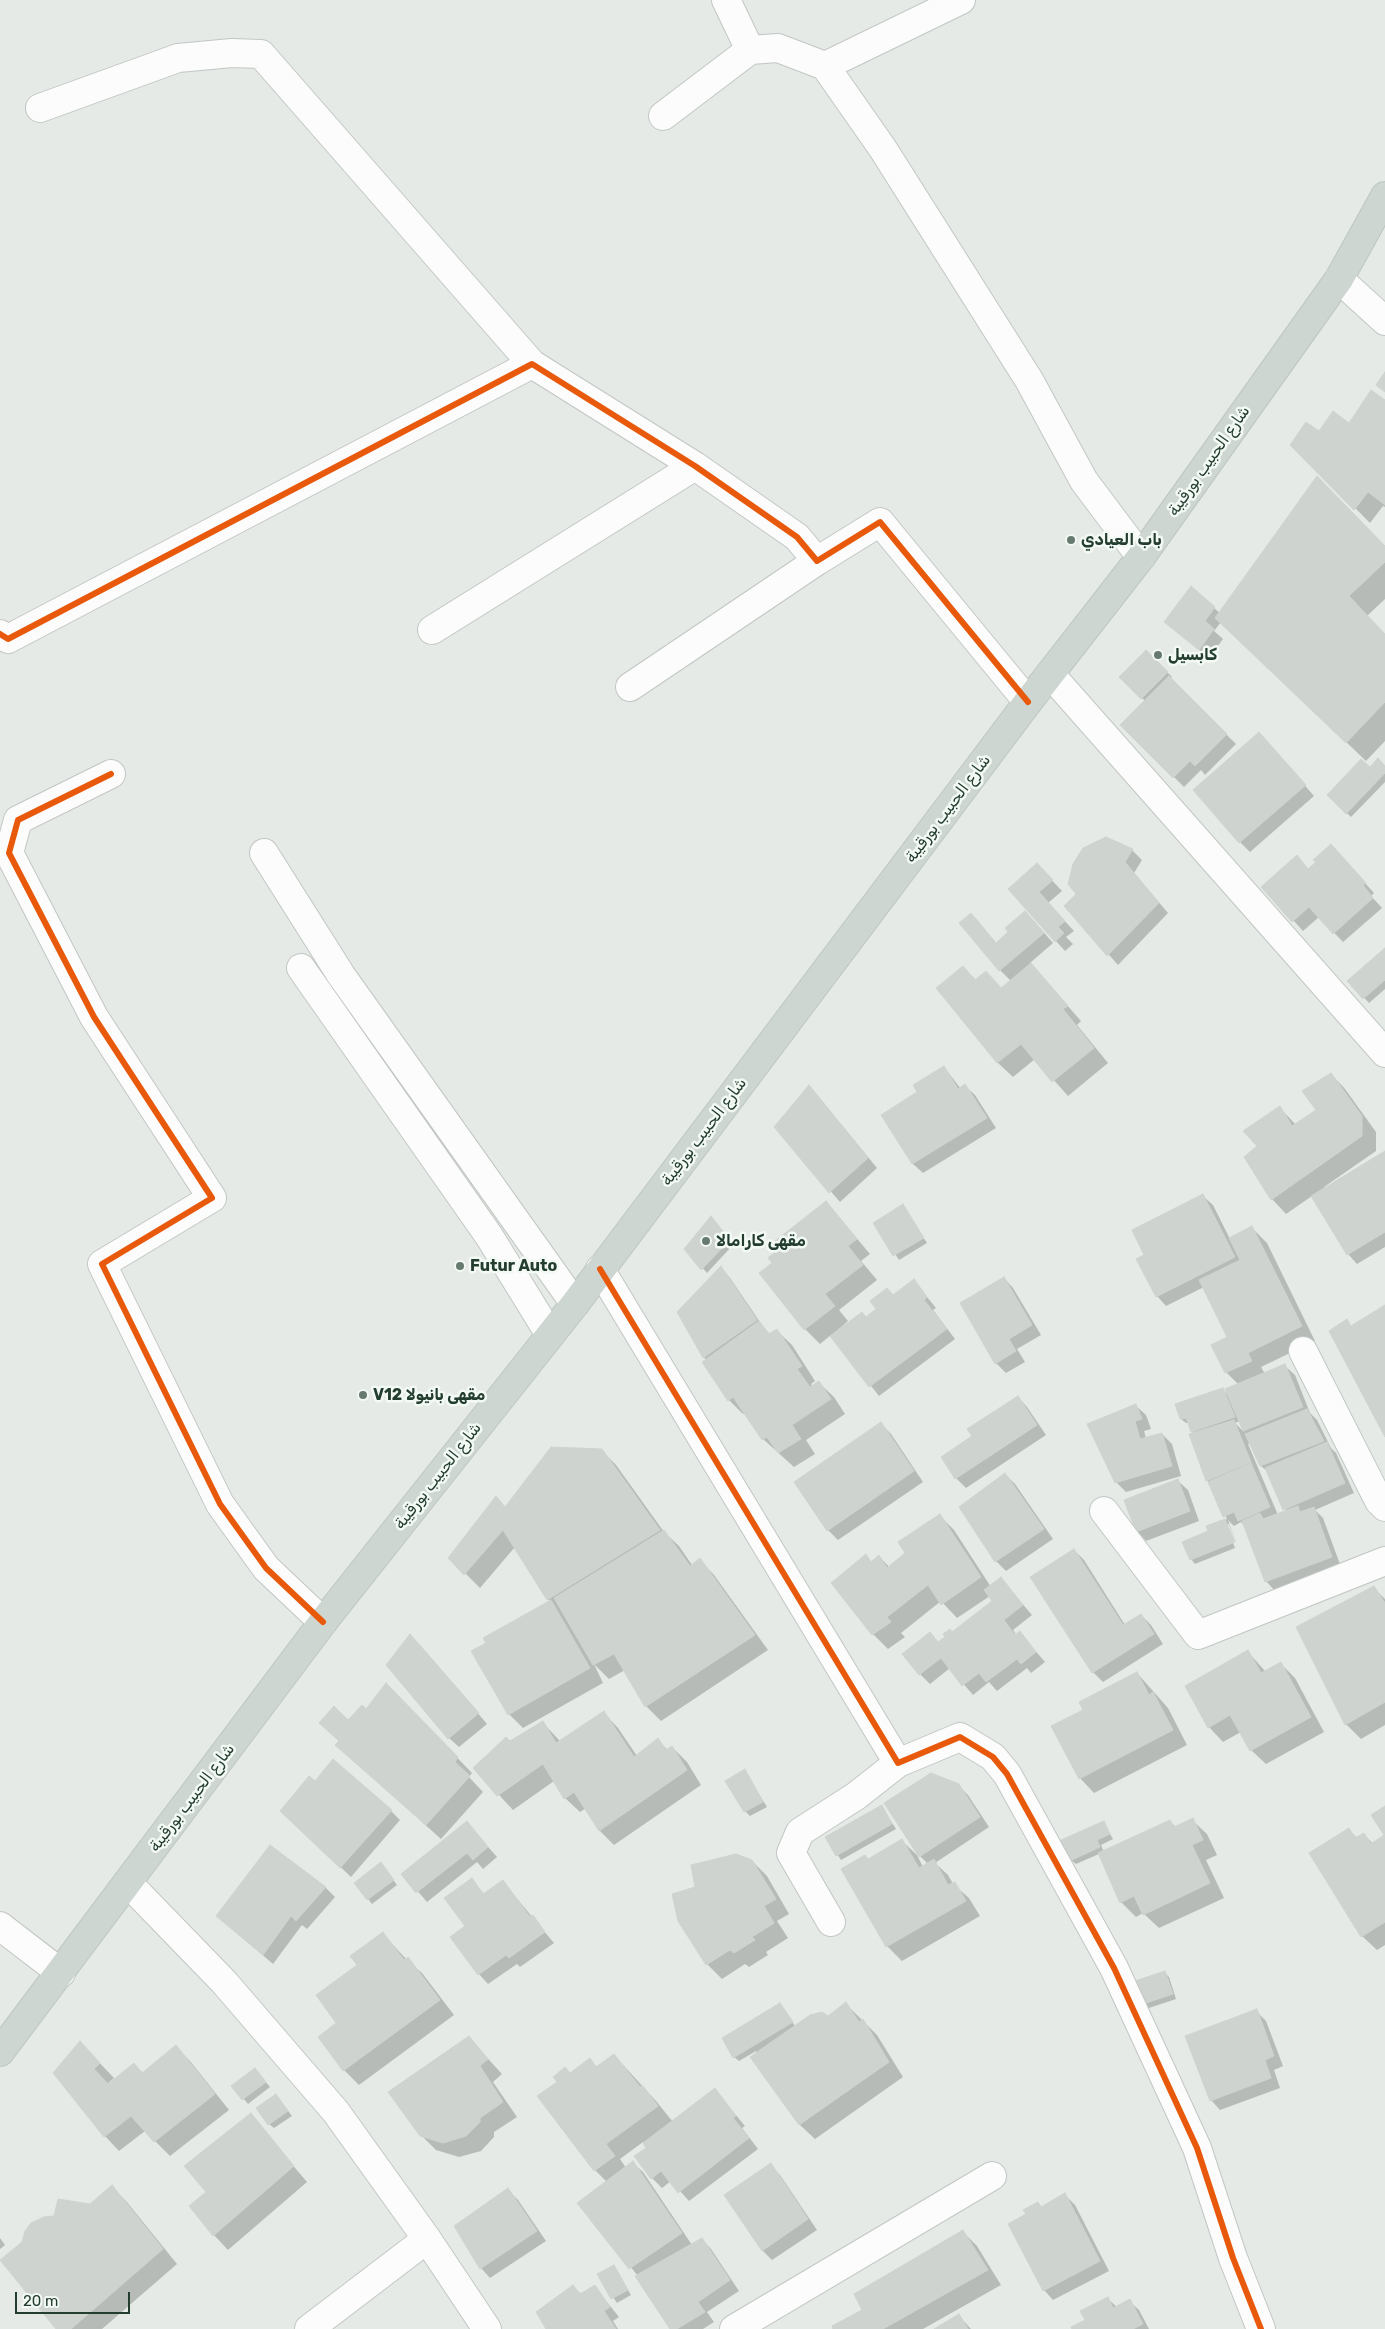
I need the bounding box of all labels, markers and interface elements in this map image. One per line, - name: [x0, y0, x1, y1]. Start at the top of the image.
- street label: شارع الحبيب بورقيبة: [1164, 402, 1254, 520]
- place label: باب العيادي: [1081, 530, 1162, 550]
- marker: باب العيادي: [1065, 534, 1077, 546]
- place label: كابسيل: [1168, 645, 1217, 665]
- marker: كابسيل: [1152, 649, 1164, 661]
- street label: شارع الحبيب بورقيبة: [901, 751, 995, 867]
- street label: شارع الحبيب بورقيبة: [657, 1074, 751, 1190]
- place label: مقهى كارامالا: [716, 1231, 806, 1251]
- marker: مقهى كارامالا: [700, 1235, 712, 1247]
- place label: Futur Auto: [470, 1256, 557, 1276]
- marker: Futur Auto: [454, 1260, 466, 1272]
- place label: V12 مقهى بانيولا: [373, 1385, 485, 1405]
- marker: V12 مقهى بانيولا: [357, 1389, 369, 1401]
- street label: شارع الحبيب بورقيبة: [390, 1419, 486, 1533]
- street label: شارع الحبيب بورقيبة: [145, 1740, 239, 1856]
- scale bar: [18, 2282, 132, 2314]
- text: 20 m: [23, 2292, 58, 2310]

